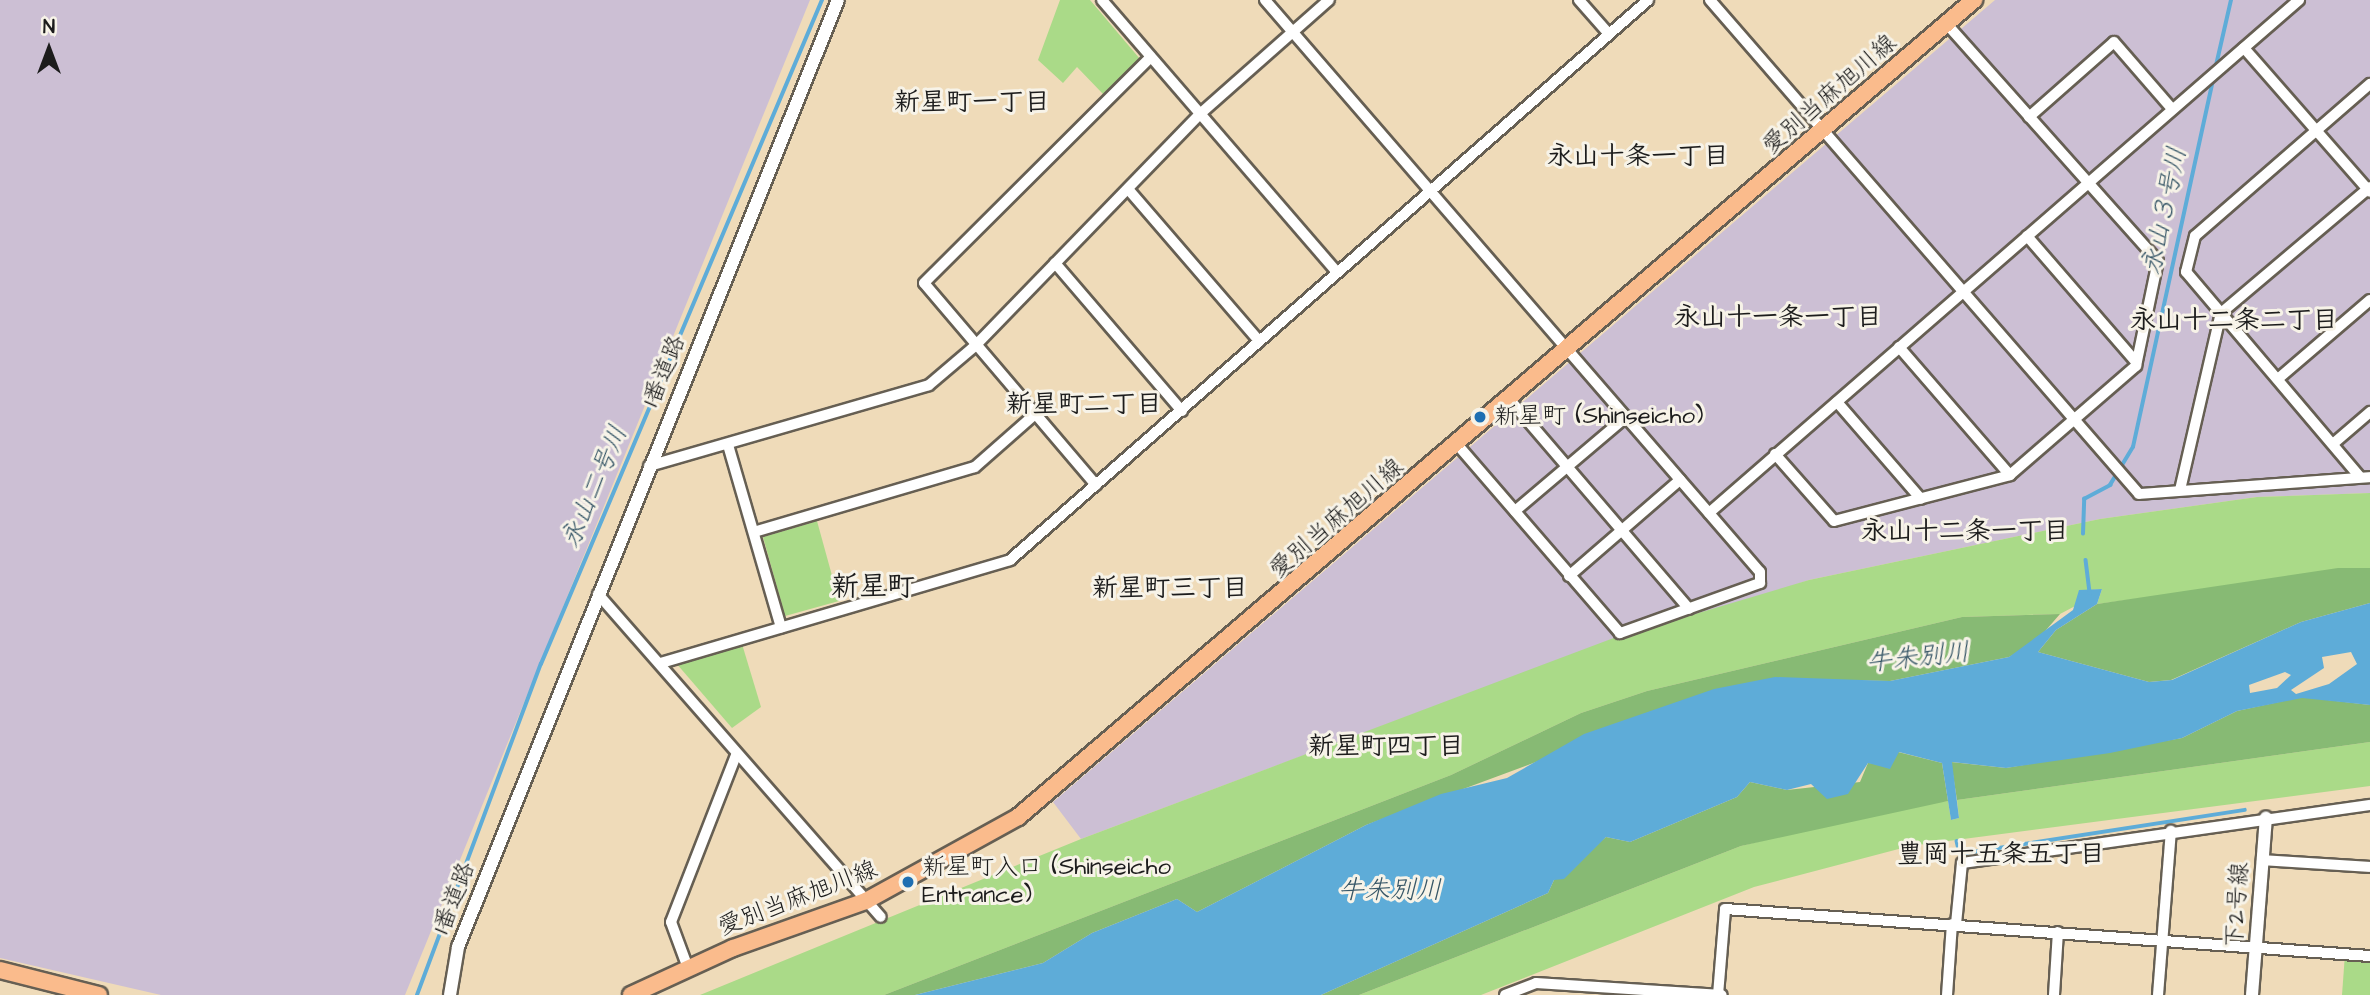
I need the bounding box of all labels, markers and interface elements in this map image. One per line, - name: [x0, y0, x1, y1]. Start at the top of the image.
- north arrow: [14, 14, 84, 84]
- text: N: [43, 14, 55, 41]
- street label: 愛別当麻旭川線: [1757, 29, 1903, 161]
- district label: 新星町一丁目: [894, 87, 1050, 119]
- district label: 永山十条一丁目: [1547, 141, 1729, 173]
- water label: 永山３号川: [2136, 144, 2194, 278]
- district label: 永山十一条一丁目: [1674, 302, 1882, 334]
- district label: 永山十二条二丁目: [2130, 305, 2338, 337]
- street label: 1番道路: [638, 331, 692, 411]
- district label: 新星町二丁目: [1006, 389, 1162, 421]
- place label: 新星町 (Shinseicho): [1494, 403, 1703, 431]
- marker: 新星町 (Shinseicho): [1472, 409, 1488, 425]
- water label: 永山二号川: [555, 421, 635, 553]
- street label: 愛別当麻旭川線: [1264, 453, 1410, 585]
- district label: 永山十二条一丁目: [1861, 516, 2069, 548]
- district label: 新星町: [831, 570, 915, 604]
- district label: 新星町三丁目: [1092, 573, 1248, 605]
- water label: 牛朱別川: [1865, 637, 1971, 679]
- district label: 新星町四丁目: [1308, 731, 1464, 763]
- district label: 豊岡十五条五丁目: [1897, 839, 2105, 871]
- place label: 新星町入口 (Shinseicho Entrance): [922, 854, 1171, 910]
- street label: 愛別当麻旭川線: [714, 855, 882, 943]
- street label: 1番道路: [428, 858, 482, 938]
- street label: 下2号線: [2221, 861, 2255, 949]
- marker: 新星町入口 (Shinseicho Entrance): [900, 874, 916, 890]
- water label: 牛朱別川: [1338, 875, 1442, 907]

